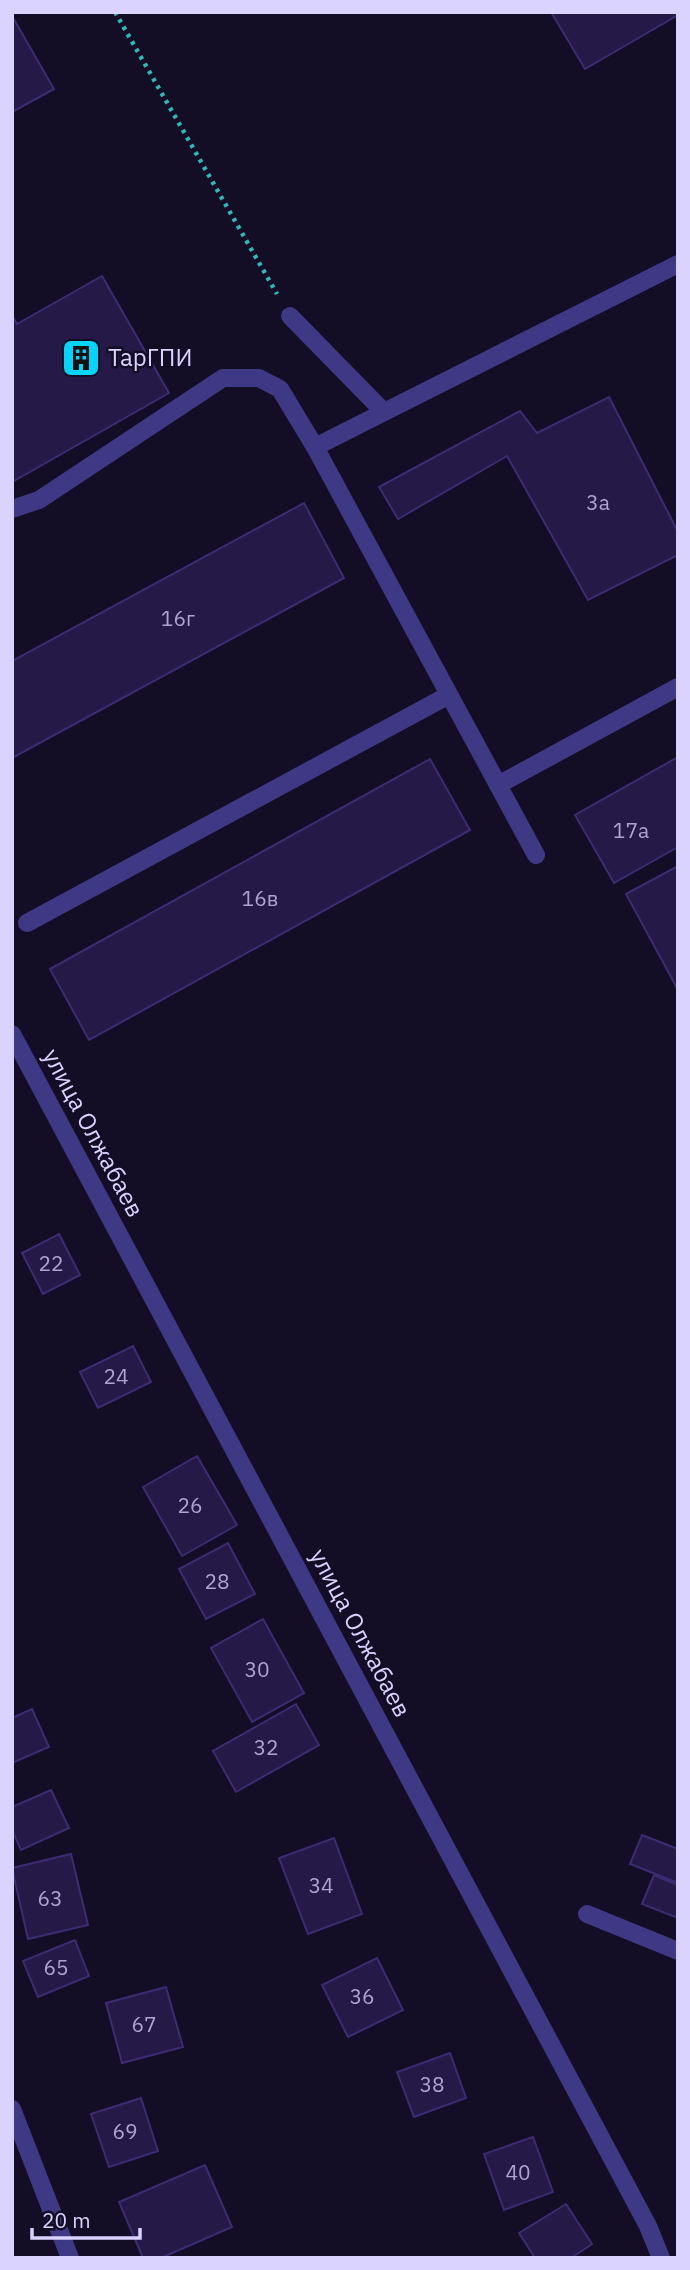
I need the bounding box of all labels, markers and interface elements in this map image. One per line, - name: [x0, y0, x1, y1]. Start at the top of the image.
- building icon: ТарГПИ: [60, 337, 102, 379]
- place label: ТарГПИ: [108, 341, 192, 373]
- house number: 3а: [586, 488, 610, 516]
- house number: 16г: [161, 604, 195, 632]
- house number: 17а: [613, 816, 649, 844]
- house number: 16в: [242, 884, 278, 912]
- street label: улица Олжабаев: [36, 1043, 152, 1222]
- house number: 22: [38, 1249, 64, 1277]
- house number: 24: [103, 1362, 129, 1390]
- house number: 26: [177, 1491, 203, 1519]
- street label: улица Олжабаев: [303, 1543, 419, 1722]
- house number: 28: [204, 1567, 230, 1595]
- house number: 30: [244, 1655, 270, 1683]
- house number: 32: [253, 1733, 279, 1761]
- house number: 34: [308, 1871, 334, 1899]
- house number: 63: [37, 1884, 63, 1912]
- house number: 65: [43, 1953, 69, 1981]
- house number: 36: [349, 1982, 375, 2010]
- house number: 67: [131, 2010, 157, 2038]
- house number: 38: [419, 2070, 445, 2098]
- house number: 69: [112, 2117, 138, 2145]
- house number: 40: [505, 2158, 531, 2186]
- scale bar: [32, 2196, 140, 2240]
- text: 20 m: [42, 2206, 91, 2234]

